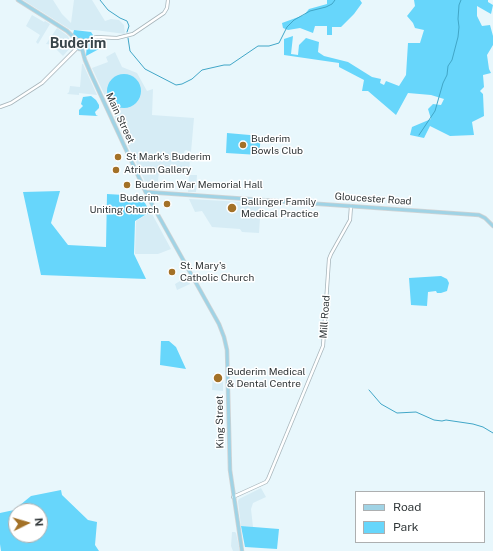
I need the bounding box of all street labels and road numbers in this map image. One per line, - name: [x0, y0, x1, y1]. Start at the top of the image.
- street label: Main Street: [103, 91, 137, 145]
- street label: Gloucester Road: [334, 190, 412, 208]
- street label: Mill Road: [318, 295, 332, 339]
- street label: King Street: [214, 395, 226, 449]

